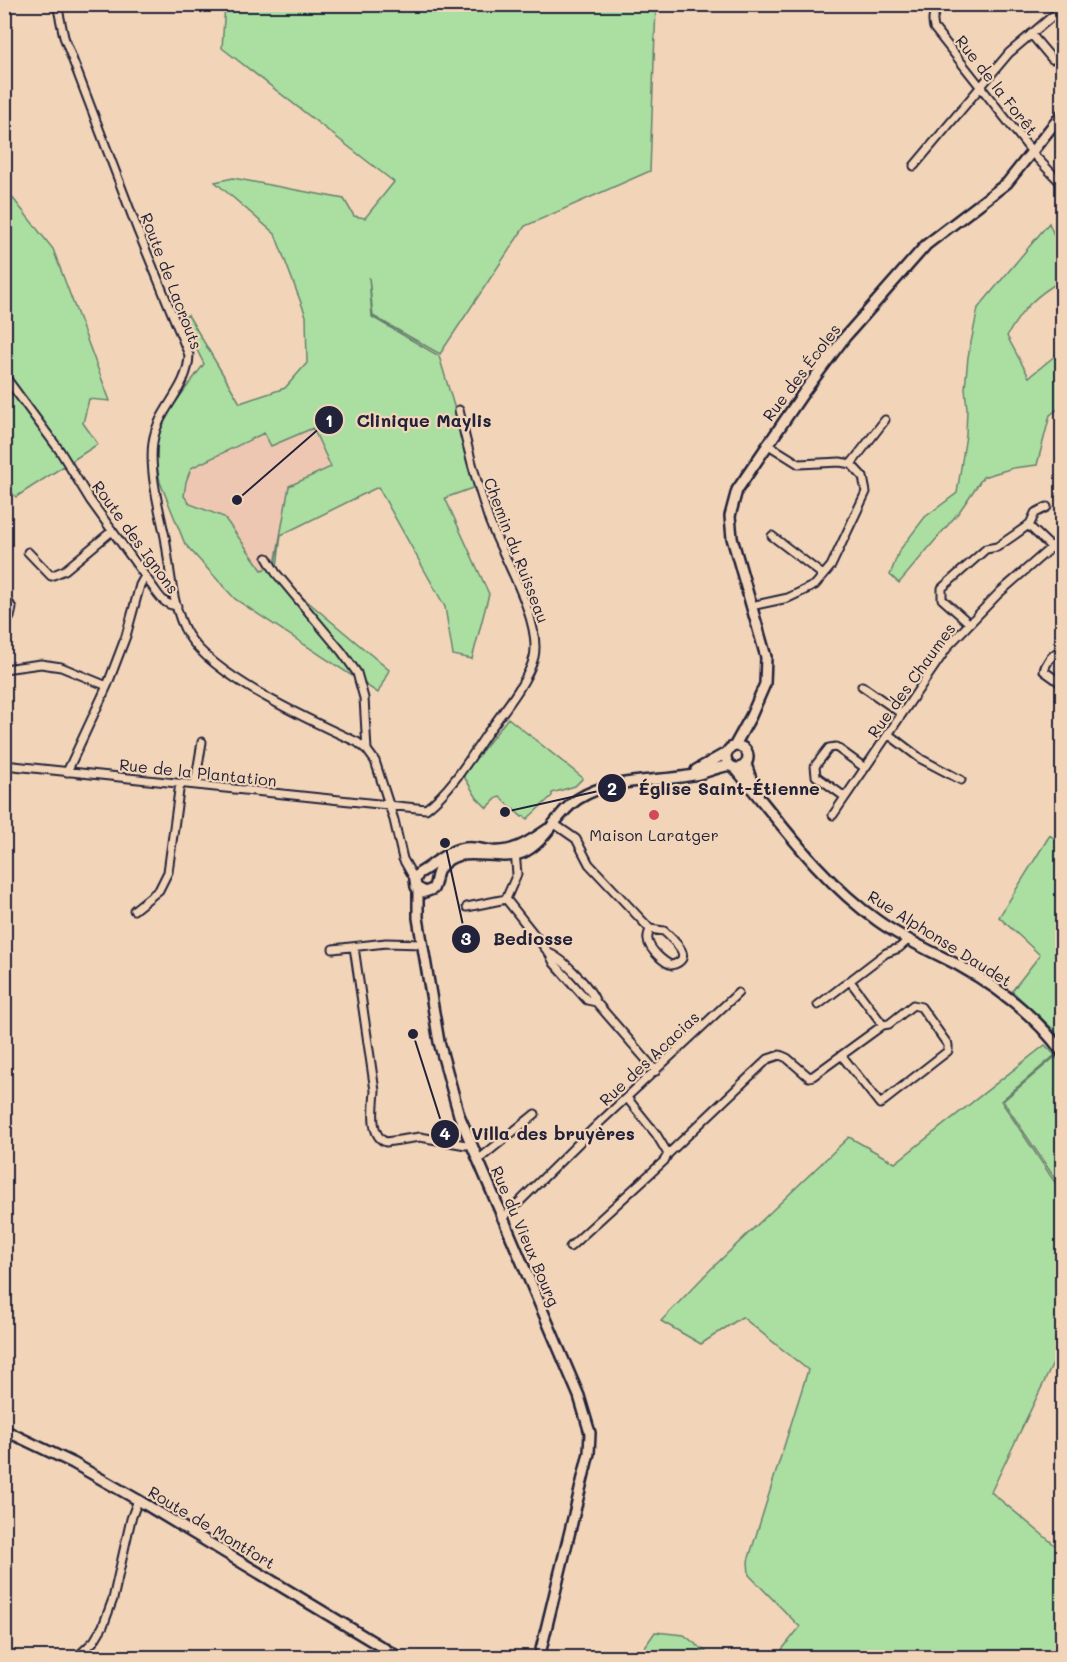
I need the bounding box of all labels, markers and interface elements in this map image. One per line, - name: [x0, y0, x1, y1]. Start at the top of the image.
- street label: Rue de la Forêt: [951, 31, 1043, 139]
- street label: Route de Lacrouts: [136, 210, 208, 352]
- street label: Rue des Écoles: [757, 319, 845, 425]
- callout: Clinique Maylis: [314, 402, 503, 438]
- text: 1: [325, 408, 333, 432]
- text: Clinique Maylis: [356, 408, 492, 432]
- street label: Chemin du Ruisseau: [480, 474, 554, 626]
- street label: Route des Ignons: [88, 476, 184, 598]
- street label: Rue des Chaumes: [862, 619, 960, 741]
- street label: Rue de la Plantation: [118, 753, 278, 791]
- callout: Église Saint-Étienne: [597, 770, 832, 806]
- text: 2: [607, 776, 617, 800]
- text: Église Saint-Étienne: [638, 776, 820, 800]
- marker: Maison Laratger: [647, 808, 661, 822]
- place label: Maison Laratger: [589, 824, 719, 845]
- street label: Rue Alphonse Daudet: [864, 885, 1016, 991]
- callout: Bediosse: [451, 921, 585, 957]
- text: 3: [461, 926, 472, 950]
- text: Bediosse: [493, 926, 573, 950]
- street label: Rue des Acacias: [594, 1006, 704, 1110]
- callout: Villa des bruyères: [430, 1116, 647, 1152]
- text: 4: [439, 1121, 451, 1145]
- text: Villa des bruyères: [471, 1121, 635, 1145]
- street label: Rue du Vieux Bourg: [487, 1163, 565, 1309]
- street label: Route de Montfort: [145, 1481, 279, 1573]

